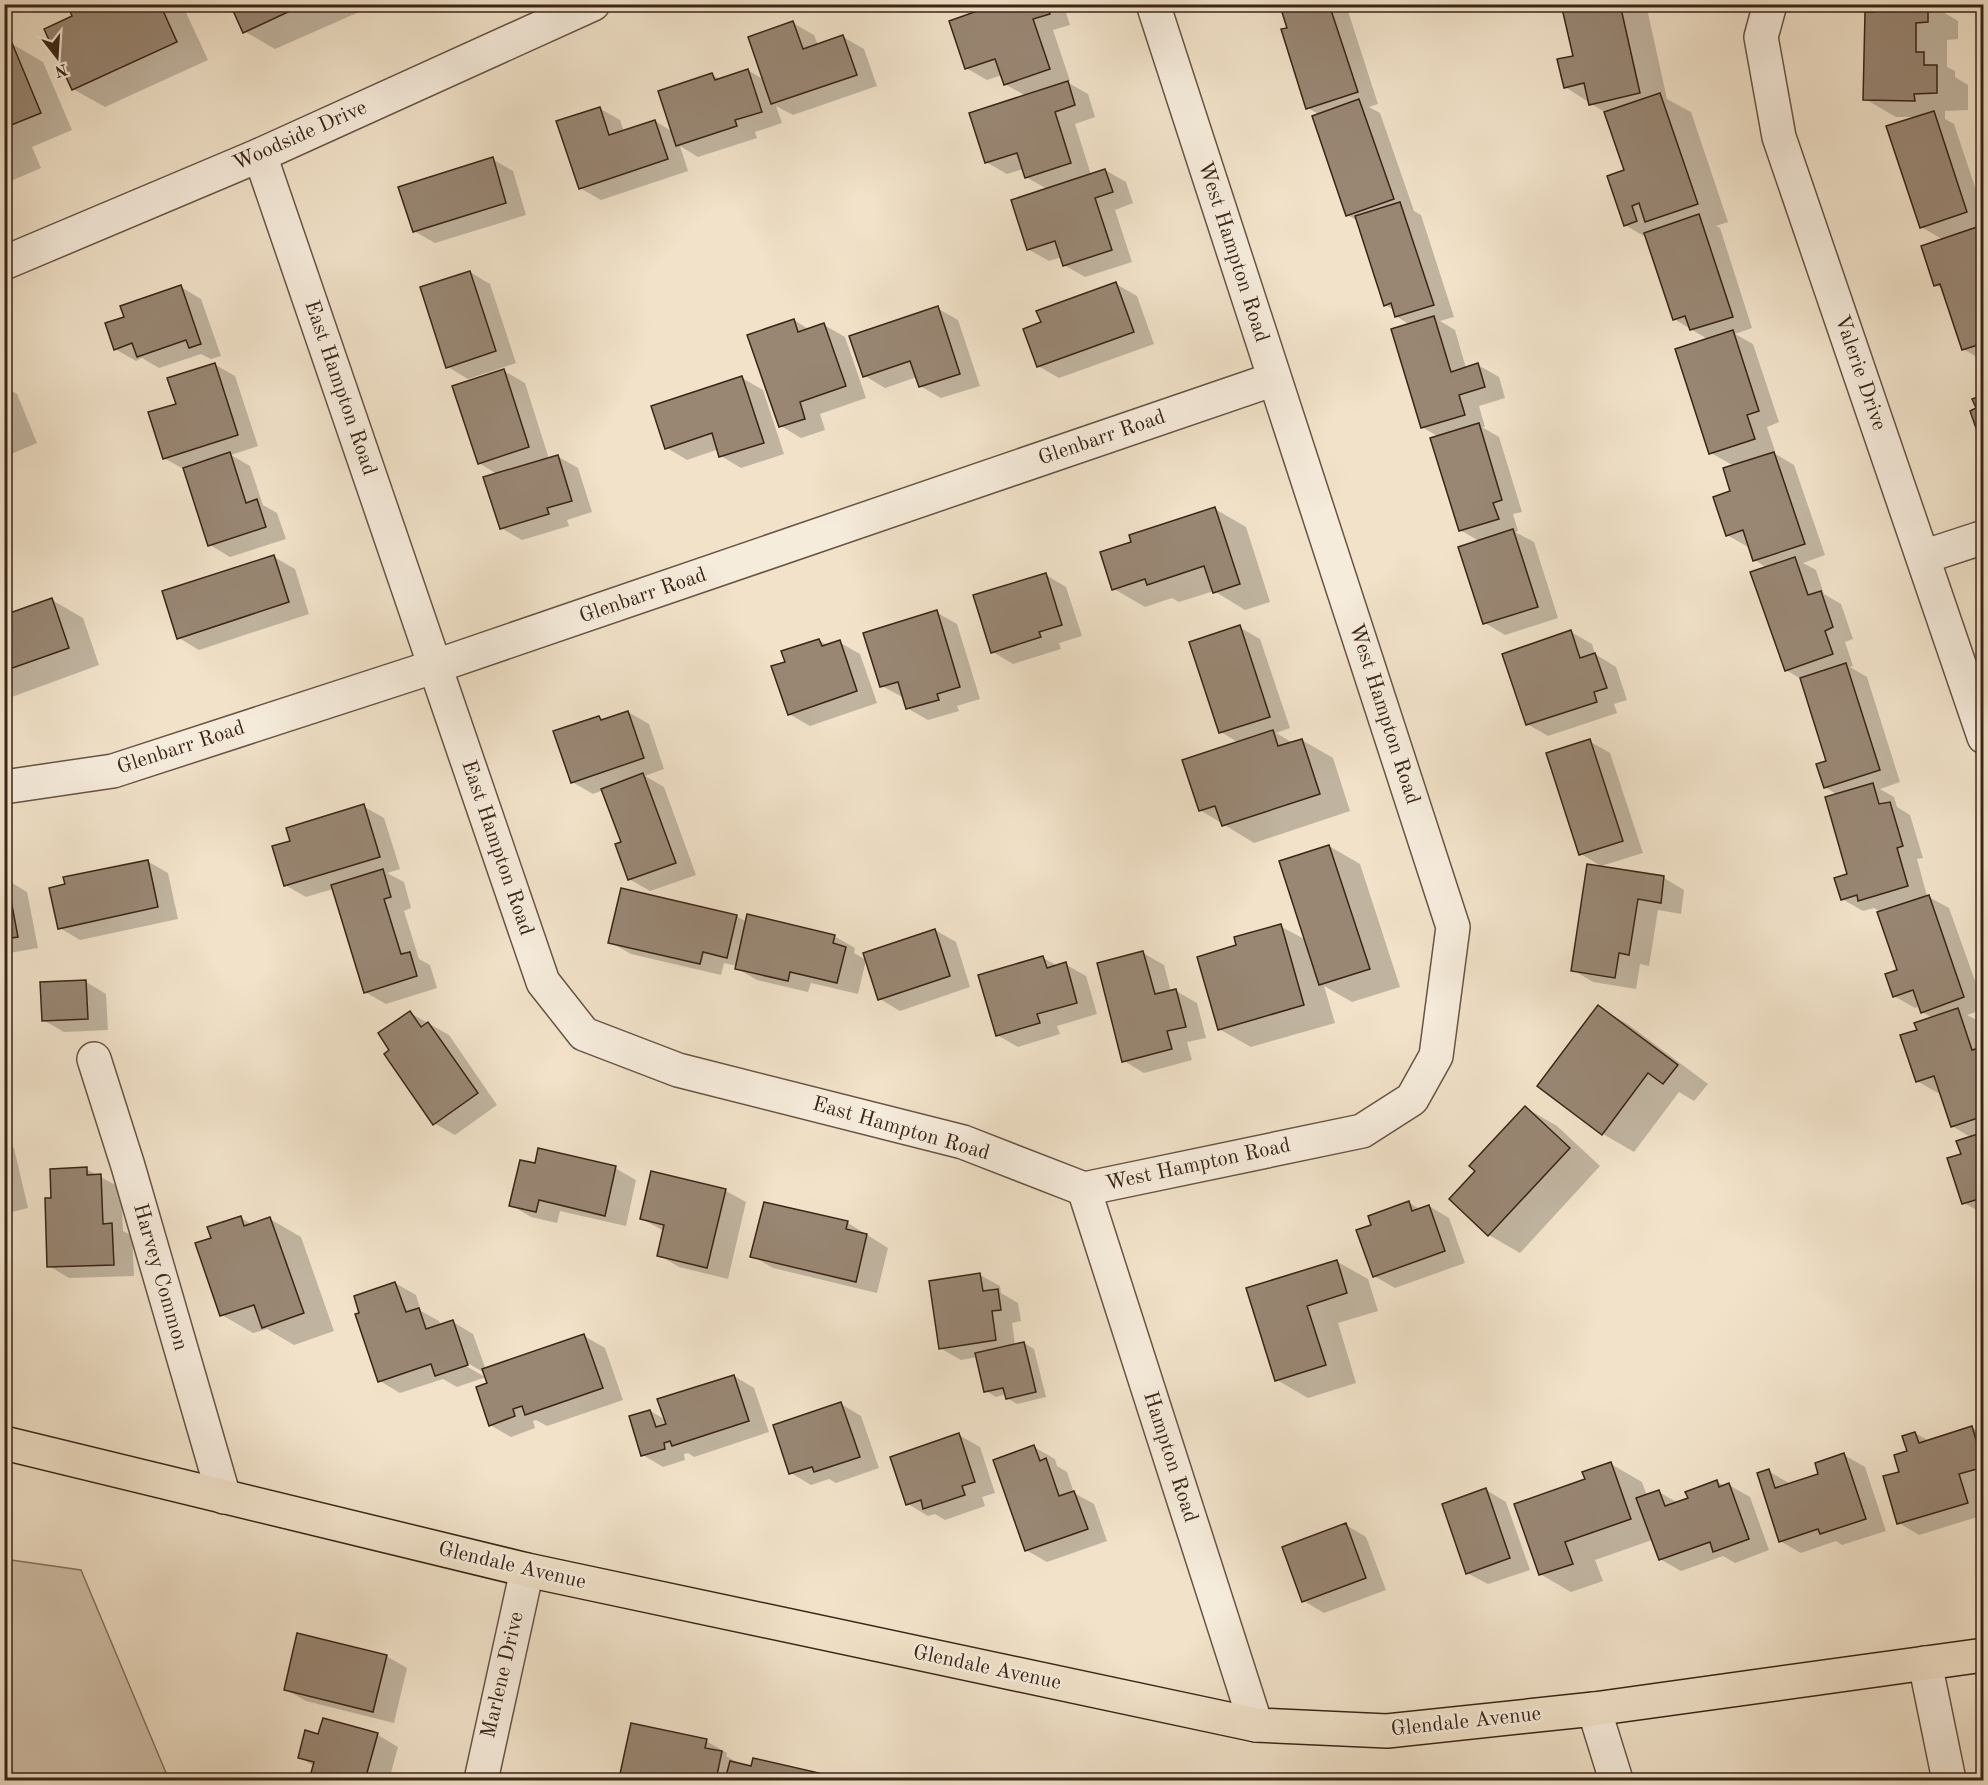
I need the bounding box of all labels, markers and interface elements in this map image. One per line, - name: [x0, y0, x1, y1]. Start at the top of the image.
- north arrow: [27, 27, 87, 87]
- text: N: [52, 60, 69, 79]
- street label: Woodside Drive: [230, 97, 370, 175]
- street label: West Hampton Road: [1194, 159, 1272, 345]
- street label: East Hampton Road: [300, 298, 380, 478]
- street label: Valerie Drive: [1830, 313, 1890, 433]
- street label: Glenbarr Road: [1036, 406, 1168, 470]
- street label: Glenbarr Road: [577, 564, 709, 628]
- street label: West Hampton Road: [1345, 621, 1423, 807]
- street label: Glenbarr Road: [115, 717, 247, 779]
- street label: East Hampton Road: [457, 758, 537, 938]
- street label: East Hampton Road: [810, 1094, 992, 1164]
- street label: West Hampton Road: [1104, 1135, 1292, 1195]
- street label: Harvey Common: [129, 1201, 191, 1353]
- street label: Hampton Road: [1139, 1389, 1201, 1525]
- street label: Glendale Avenue: [436, 1539, 588, 1593]
- street label: Marlene Drive: [478, 1610, 528, 1740]
- street label: Glendale Avenue: [911, 1642, 1063, 1694]
- street label: Glendale Avenue: [1390, 1704, 1542, 1740]

